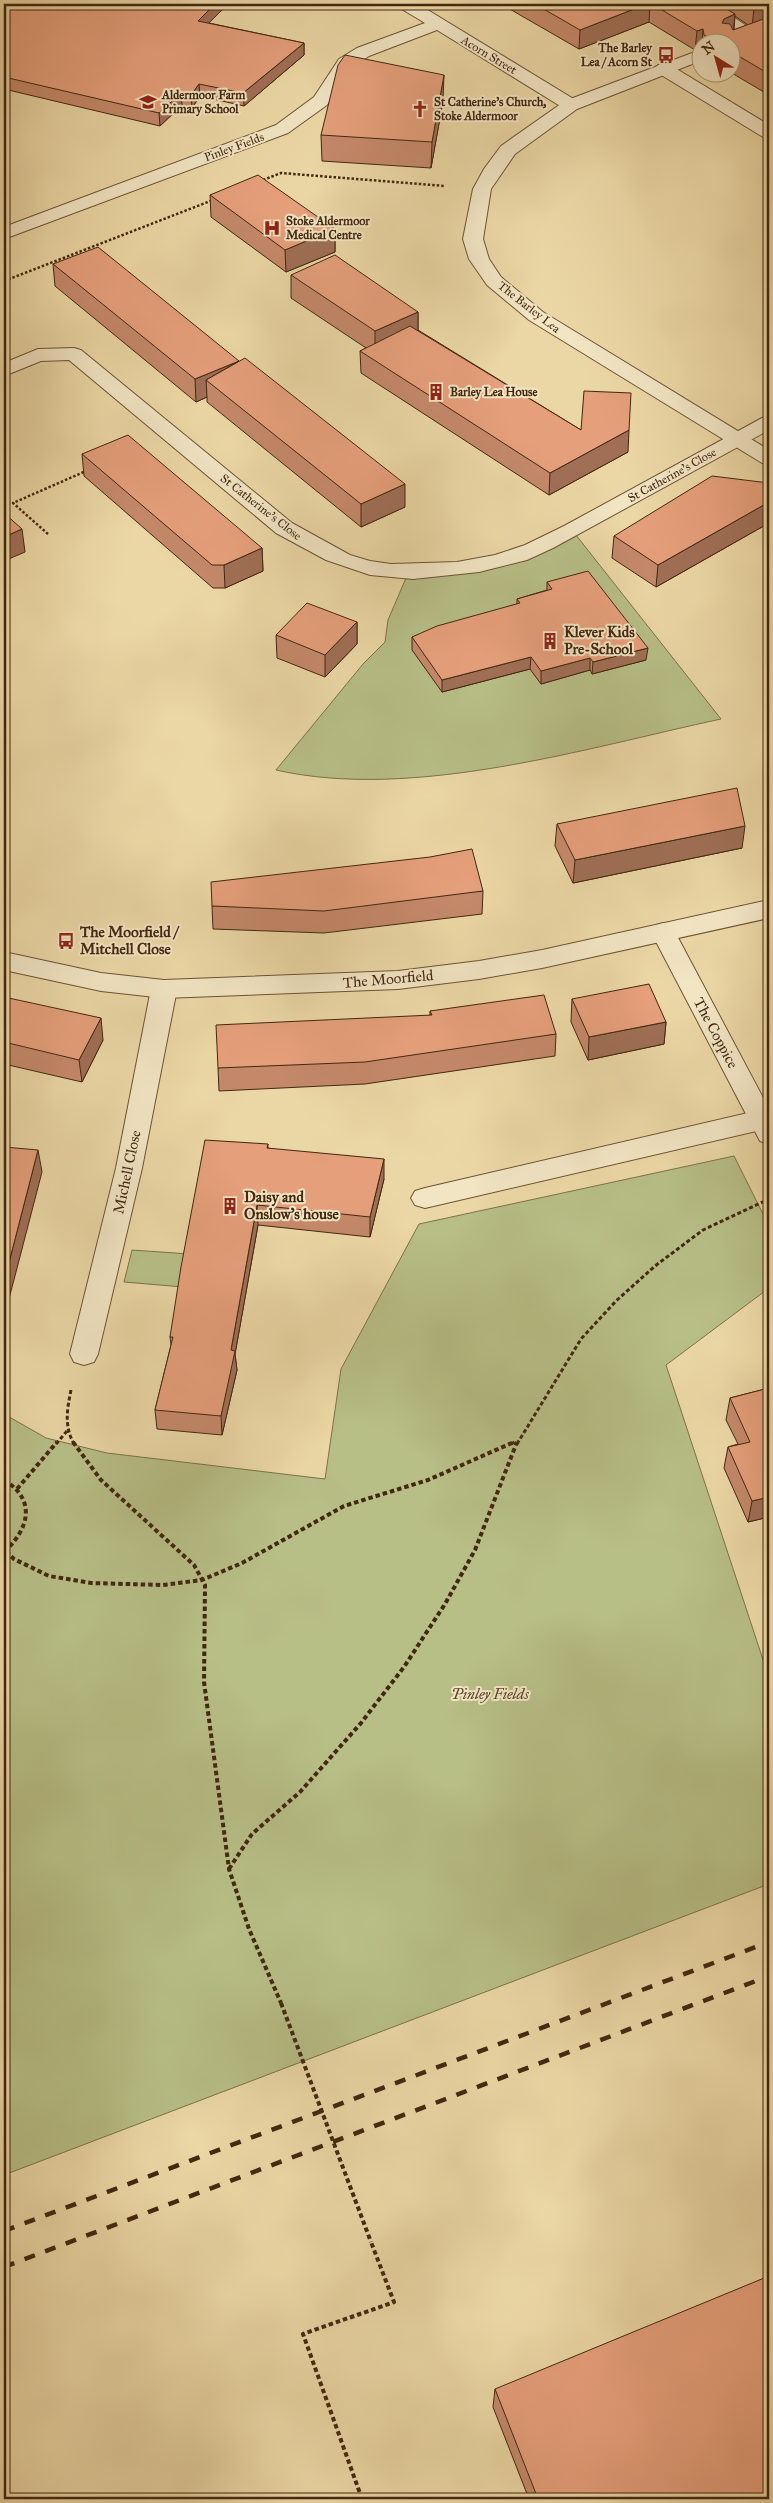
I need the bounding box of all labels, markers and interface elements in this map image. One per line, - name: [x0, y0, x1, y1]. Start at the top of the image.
- street label: Acorn Street: [458, 32, 520, 77]
- north arrow: [690, 32, 740, 82]
- text: N: [699, 38, 718, 58]
- place label: The Barley Lea / Acorn St: [581, 41, 653, 69]
- bus stop icon: The Barley Lea / Acorn St: [656, 45, 676, 65]
- place label: Aldermoor Farm Primary School: [161, 88, 246, 117]
- school or university icon: Aldermoor Farm Primary School: [138, 92, 158, 112]
- place label: St Catherine's Church, Stoke Aldermoor: [434, 95, 546, 123]
- church icon: St Catherine's Church, Stoke Aldermoor: [410, 99, 430, 119]
- street label: Pinley Fields: [202, 130, 266, 164]
- place label: Stoke Aldermoor Medical Centre: [286, 214, 370, 242]
- hospital icon: Stoke Aldermoor Medical Centre: [262, 218, 282, 238]
- street label: The Barley Lea: [495, 278, 564, 336]
- building icon: Barley Lea House: [426, 382, 446, 402]
- place label: Barley Lea House: [450, 385, 537, 400]
- street label: St Catherine's Close: [625, 445, 719, 505]
- street label: St Catherine's Close: [218, 471, 304, 543]
- place label: Klever Kids Pre-School: [564, 623, 635, 658]
- building icon: Klever Kids Pre-School: [540, 631, 560, 651]
- place label: The Moorfield / Mitchell Close: [79, 923, 180, 958]
- bus stop icon: The Moorfield / Mitchell Close: [56, 931, 76, 951]
- street label: The Moorfield: [342, 966, 434, 992]
- street label: The Coppice: [690, 995, 742, 1071]
- street label: Michell Close: [109, 1128, 145, 1216]
- place label: Daisy and Onslow's house: [244, 1188, 339, 1223]
- building icon: Daisy and Onslow's house: [220, 1196, 240, 1216]
- park label: Pinley Fields: [451, 1685, 529, 1703]

